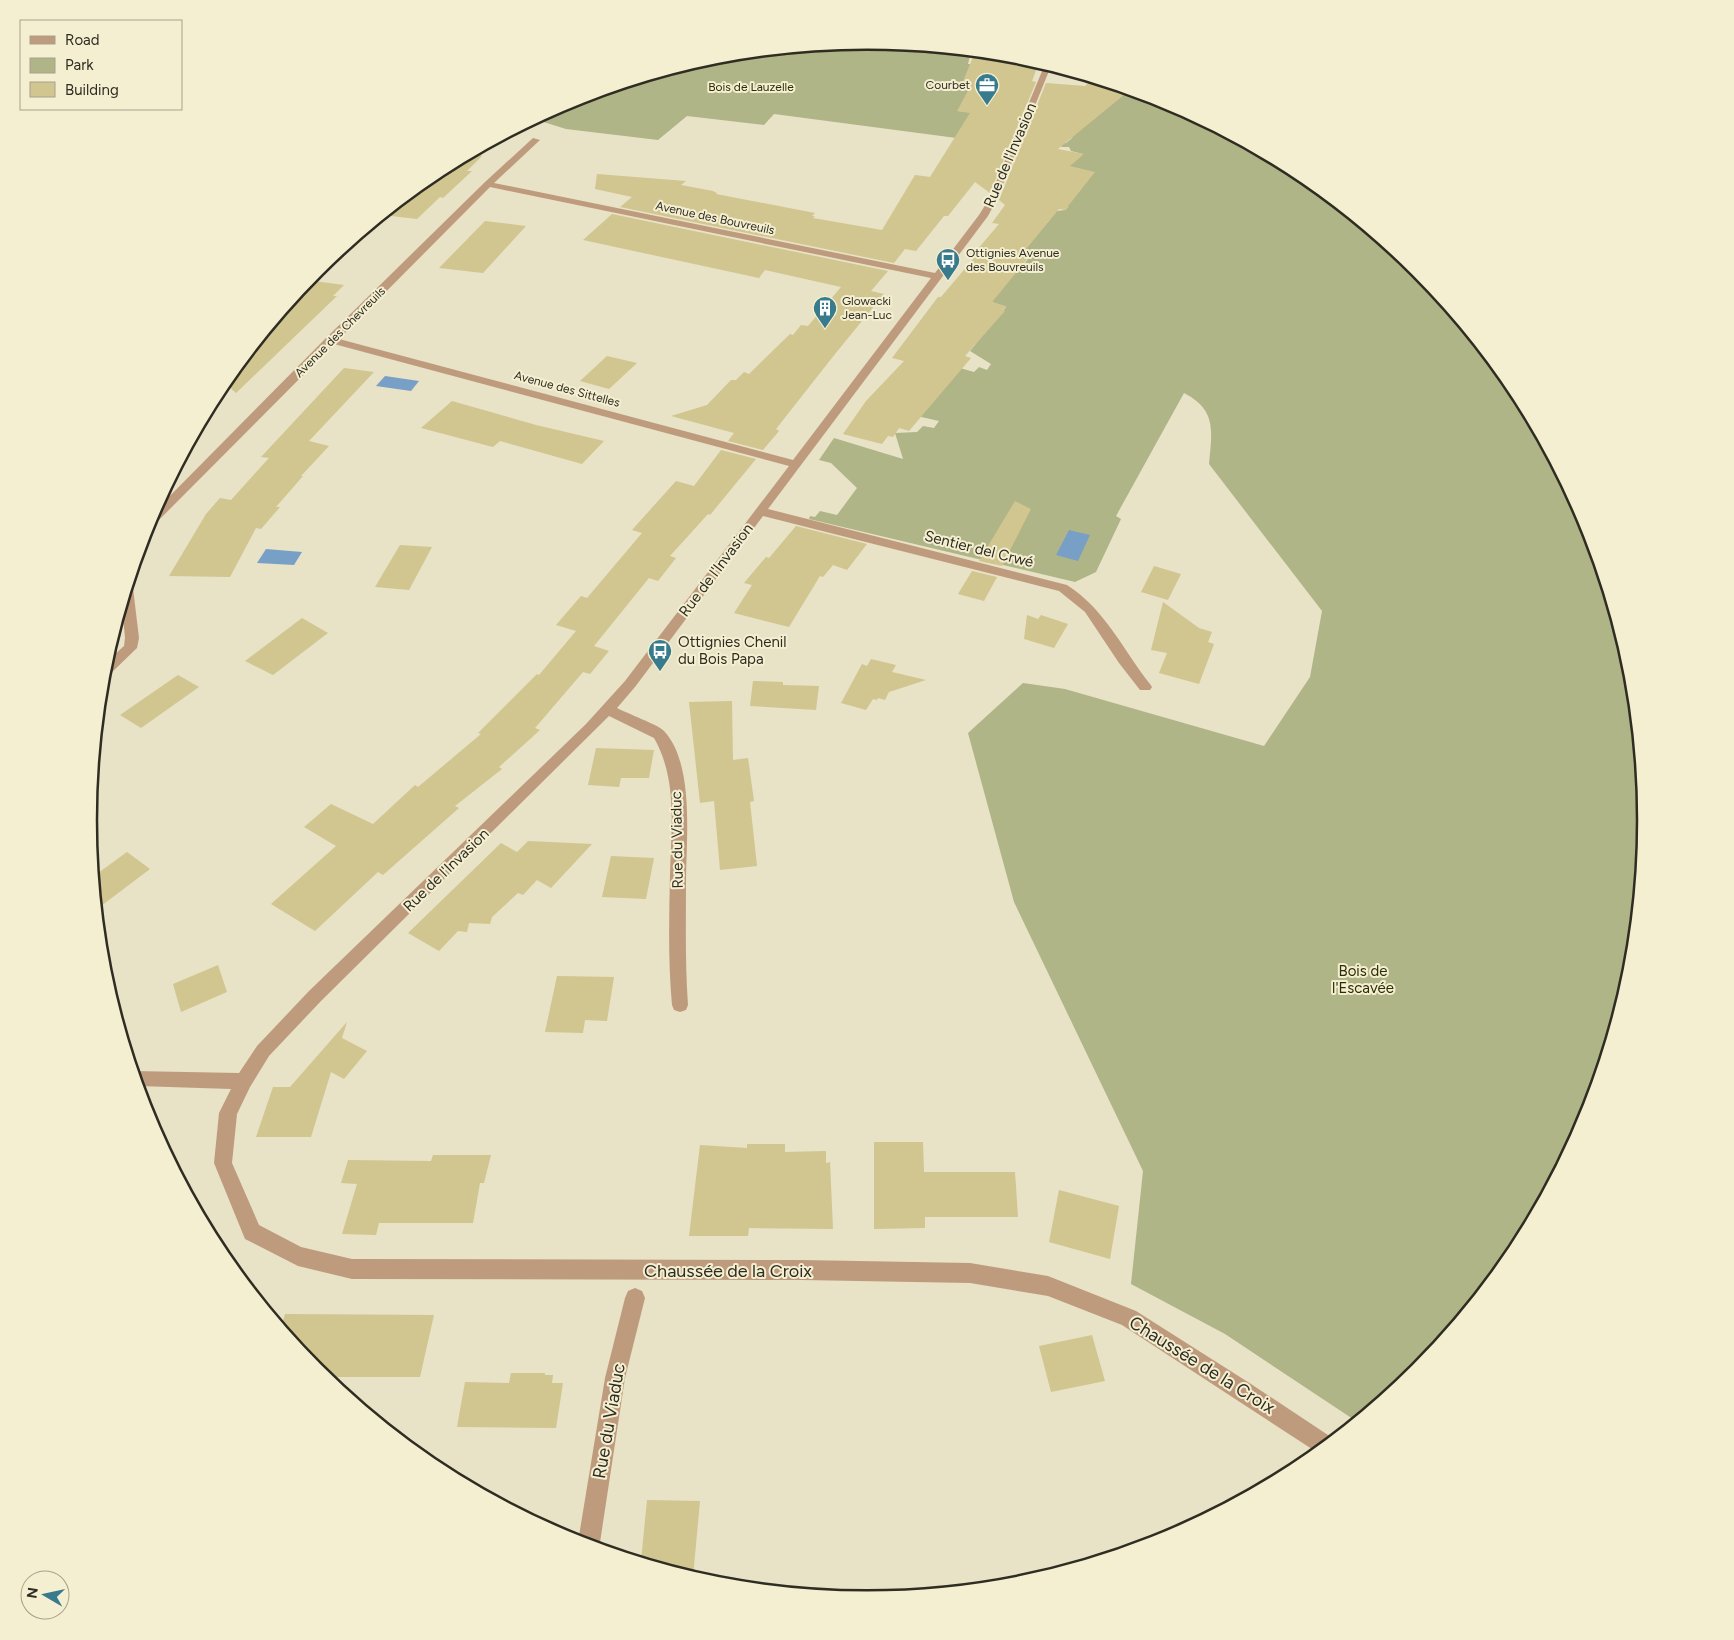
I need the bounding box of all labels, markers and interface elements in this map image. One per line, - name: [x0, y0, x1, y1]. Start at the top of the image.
- legend: [20, 20, 182, 110]
- text: Road: [65, 31, 100, 49]
- text: Park: [65, 56, 94, 74]
- office icon: Courbet: [974, 72, 1000, 106]
- place label: Courbet: [926, 78, 970, 92]
- park label: Bois de Lauzelle: [708, 80, 794, 94]
- text: Building: [65, 81, 119, 99]
- street label: Rue de l'Invasion: [980, 100, 1040, 210]
- street label: Avenue des Bouvreuils: [654, 199, 776, 238]
- place label: Ottignies Avenue des Bouvreuils: [966, 246, 1060, 274]
- bus stop icon: Ottignies Avenue des Bouvreuils: [935, 247, 961, 281]
- street label: Avenue des Chevreuils: [292, 284, 388, 380]
- place label: Glowacki Jean-Luc: [842, 294, 892, 322]
- building icon: Glowacki Jean-Luc: [812, 295, 838, 329]
- street label: Avenue des Sittelles: [513, 368, 622, 410]
- street label: Rue de l'Invasion: [675, 520, 757, 620]
- street label: Sentier del Crwé: [923, 527, 1035, 571]
- place label: Ottignies Chenil du Bois Papa: [678, 633, 787, 668]
- bus stop icon: Ottignies Chenil du Bois Papa: [647, 638, 673, 672]
- street label: Rue du Viaduc: [667, 791, 687, 889]
- street label: Rue de l'Invasion: [400, 825, 492, 915]
- park label: Bois de l'Escavée: [1332, 962, 1394, 997]
- street label: Chaussée de la Croix: [644, 1260, 812, 1282]
- street label: Chaussée de la Croix: [1125, 1311, 1279, 1419]
- street label: Rue du Viaduc: [588, 1361, 630, 1480]
- north arrow: [20, 1570, 70, 1620]
- text: N: [23, 1586, 42, 1600]

